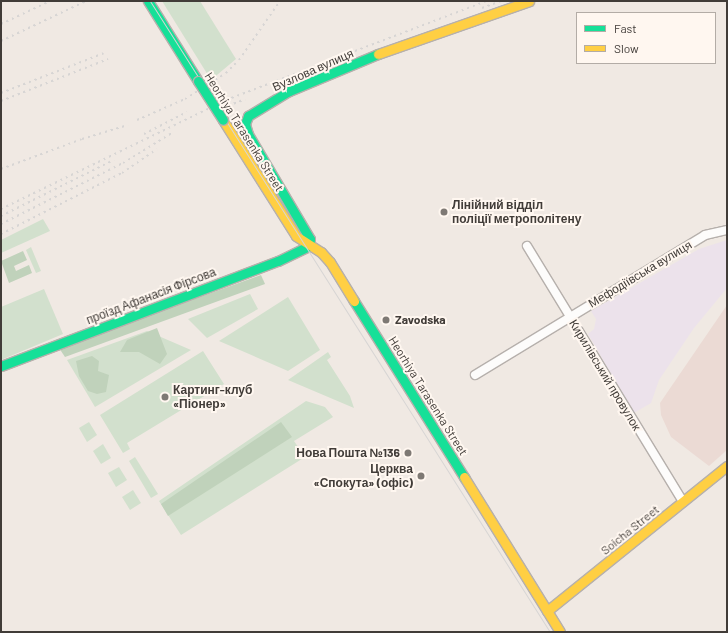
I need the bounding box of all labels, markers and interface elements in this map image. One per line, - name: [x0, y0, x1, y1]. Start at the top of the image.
- legend: [576, 12, 716, 64]
- text: Fast: [614, 21, 637, 35]
- text: Slow: [614, 41, 639, 55]
- street label: Вузлова вулиця: [270, 46, 356, 94]
- street label: Heorhiya Tarasenka Street: [201, 70, 287, 194]
- place label: Лінійний відділ поліції метрополітену: [452, 198, 581, 226]
- marker: Лінійний відділ поліції метрополітену: [439, 207, 449, 217]
- street label: Мефодіївська вулиця: [586, 237, 694, 311]
- street label: проїзд Афанасія Фірсова: [84, 265, 218, 327]
- place label: Zavodska: [395, 313, 446, 327]
- marker: Zavodska: [380, 314, 392, 326]
- street label: Кирилівський провулок: [566, 317, 644, 433]
- street label: Heorhiya Tarasenka Street: [385, 334, 471, 458]
- place label: Картинг-клуб «Піонер»: [173, 383, 252, 411]
- marker: Картинг-клуб «Піонер»: [160, 392, 170, 402]
- place label: Нова Пошта №136: [296, 446, 400, 460]
- marker: Нова Пошта №136: [403, 448, 413, 458]
- place label: Церква «Спокута» (офіс): [314, 462, 413, 490]
- marker: Церква «Спокута» (офіс): [416, 471, 426, 481]
- street label: Soicha Street: [598, 502, 662, 558]

